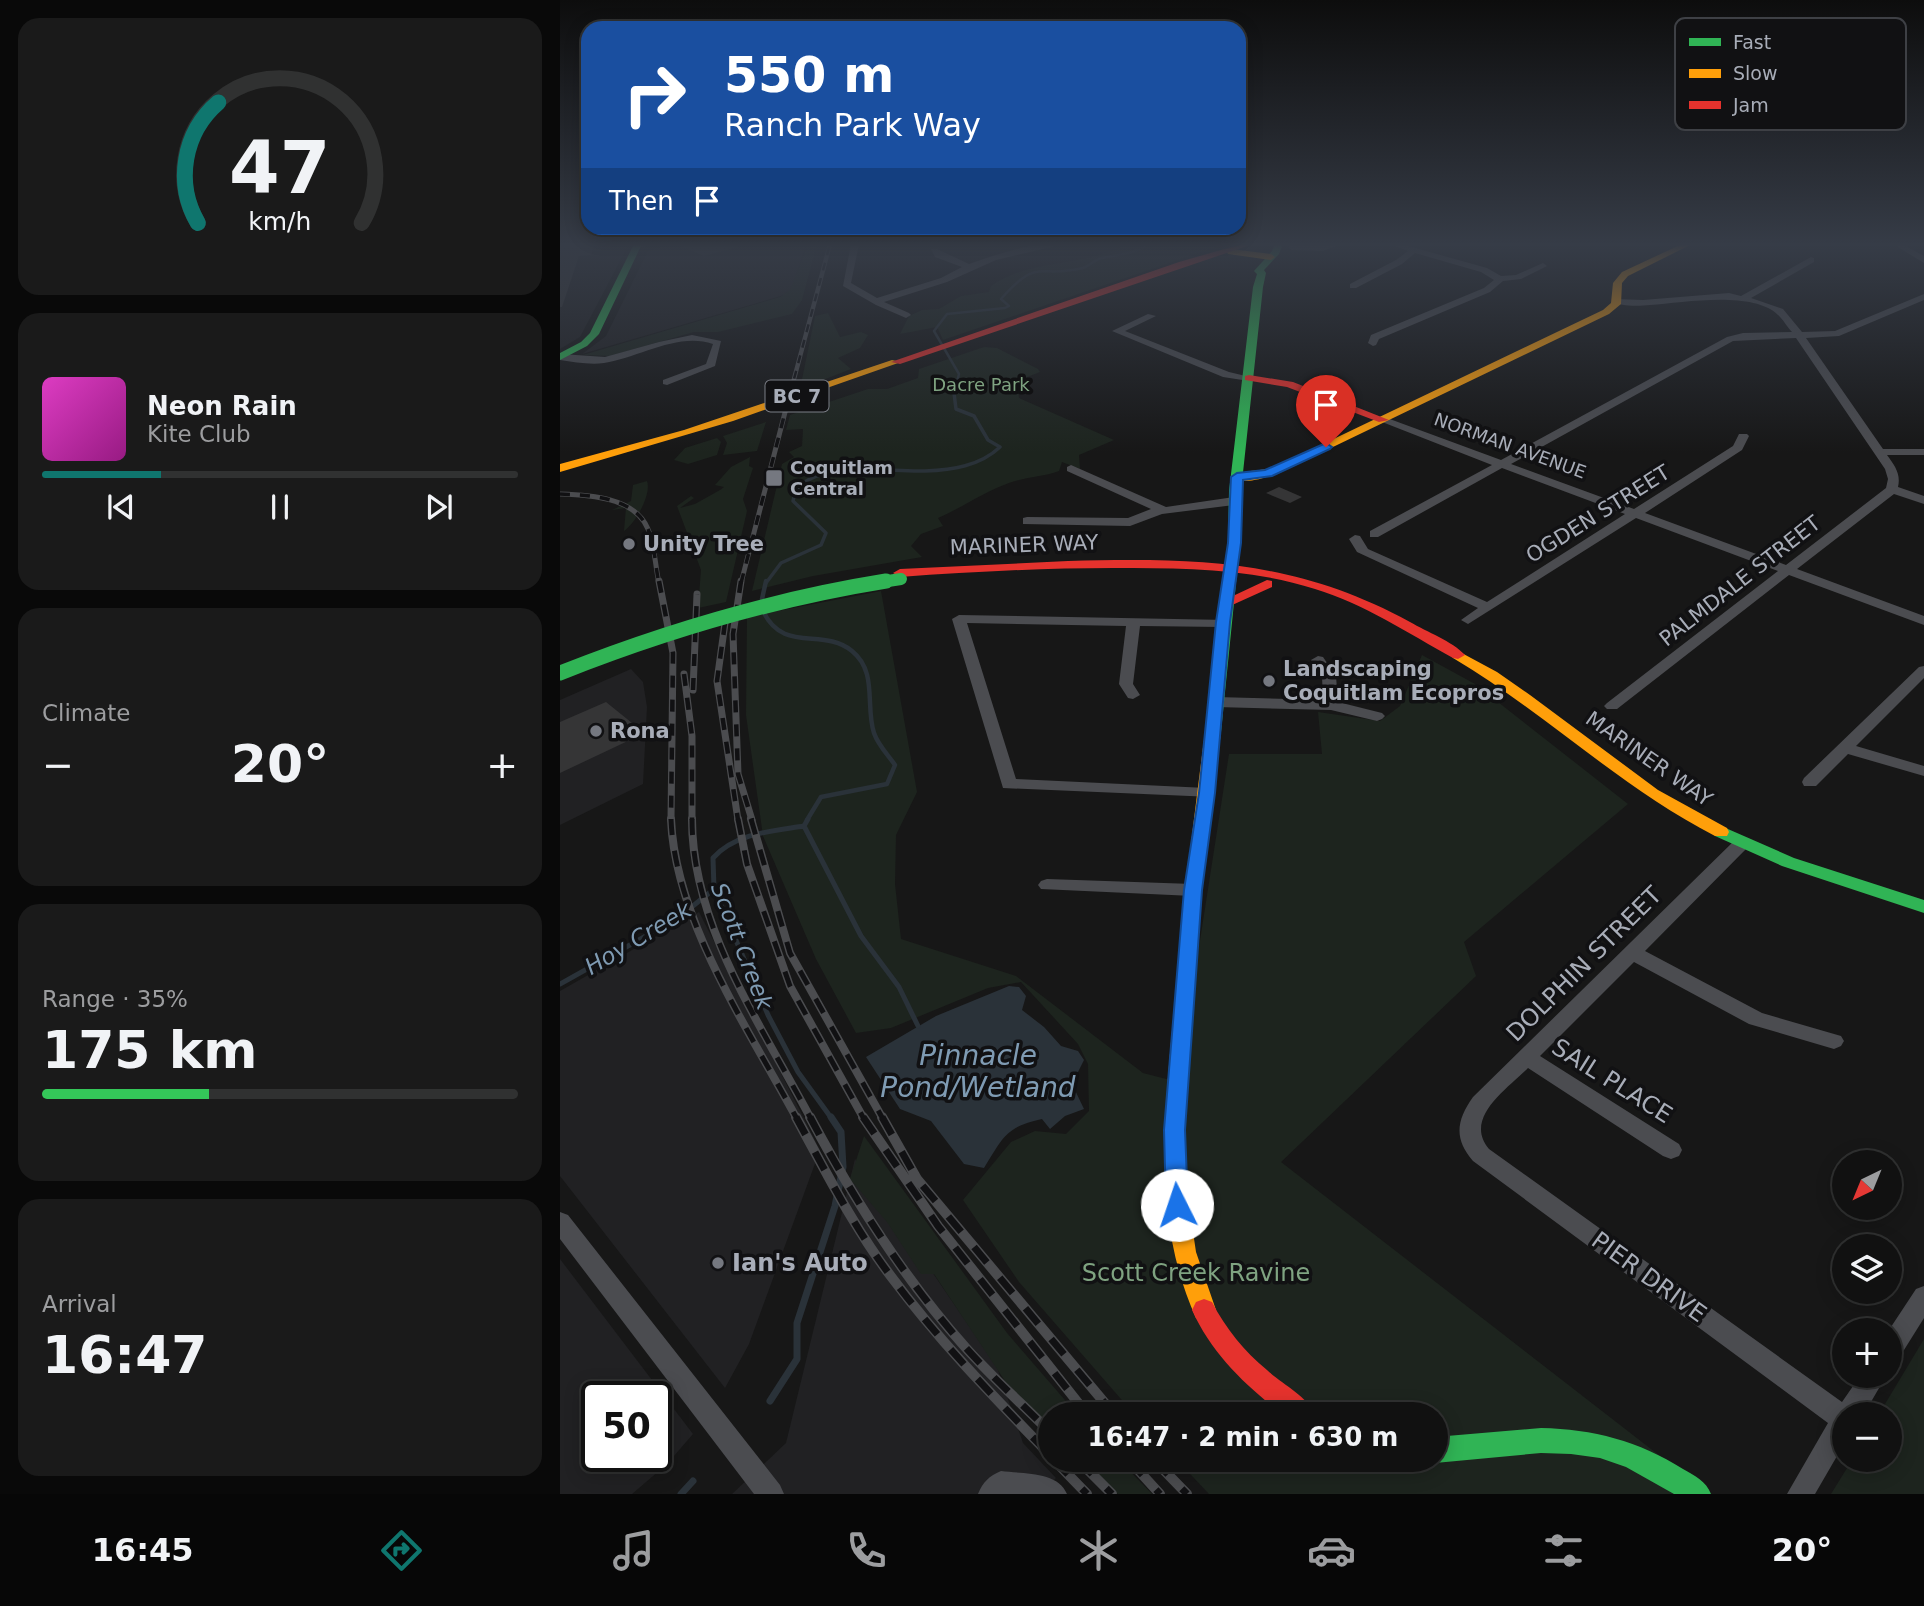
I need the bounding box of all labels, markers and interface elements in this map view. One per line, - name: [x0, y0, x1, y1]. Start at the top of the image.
- legend: [1675, 18, 1906, 130]
- text: Fast: [1733, 31, 1771, 53]
- text: 550 m: [724, 47, 894, 104]
- icon: right: [609, 49, 700, 140]
- text: Slow: [1733, 62, 1778, 84]
- text: Jam: [1732, 94, 1769, 116]
- text: Ranch Park Way: [724, 106, 981, 144]
- text: 47: [229, 125, 331, 210]
- icon: arrive: [688, 182, 726, 220]
- text: Then: [609, 186, 674, 216]
- text: km/h: [248, 206, 312, 235]
- park label: Dacre Park: [932, 374, 1030, 395]
- pin: [1296, 375, 1356, 447]
- road number: BC 7: [765, 380, 828, 412]
- icon: arrive: [1307, 386, 1345, 424]
- text: Neon Rain: [147, 391, 297, 421]
- street label: NORMAN AVENUE: [1431, 408, 1589, 483]
- text: Kite Club: [147, 421, 251, 447]
- place label: Coquitlam Central: [790, 457, 893, 499]
- street label: OGDEN STREET: [1522, 460, 1674, 568]
- marker: Coquitlam Central: [764, 468, 784, 488]
- icon: previous: [102, 488, 140, 526]
- icon: pause: [261, 488, 299, 526]
- icon: next: [420, 488, 458, 526]
- street label: PALMDALE STREET: [1655, 511, 1825, 651]
- street label: MARINER WAY: [949, 530, 1099, 560]
- place label: Unity Tree: [643, 532, 764, 556]
- marker: Unity Tree: [621, 536, 637, 552]
- place label: Landscaping Coquitlam Ecopros: [1283, 657, 1504, 705]
- marker: Landscaping Coquitlam Ecopros: [1261, 673, 1277, 689]
- text: Climate: [42, 700, 131, 726]
- street label: MARINER WAY: [1581, 707, 1717, 812]
- place label: Rona: [610, 719, 670, 743]
- marker: Rona: [588, 723, 604, 739]
- text: 20°: [231, 734, 329, 794]
- text: −: [42, 743, 74, 787]
- text: +: [486, 743, 518, 787]
- water label: Scott Creek: [706, 879, 779, 1015]
- street label: DOLPHIN STREET: [1501, 881, 1667, 1047]
- water label: Hoy Creek: [580, 895, 697, 980]
- text: Range · 35%: [42, 986, 188, 1012]
- text: 175 km: [42, 1020, 257, 1080]
- street label: SAIL PLACE: [1547, 1033, 1677, 1129]
- water label: Pinnacle Pond/Wetland: [880, 1039, 1076, 1104]
- north arrow: [1832, 1150, 1902, 1220]
- map controls: [1832, 1150, 1902, 1472]
- position arrow: [1140, 1168, 1214, 1242]
- street label: PIER DRIVE: [1586, 1226, 1712, 1328]
- button: layers: [1832, 1234, 1902, 1304]
- place label: Ian's Auto: [732, 1249, 868, 1277]
- marker: Ian's Auto: [710, 1255, 726, 1271]
- park label: Scott Creek Ravine: [1082, 1259, 1310, 1287]
- text: Arrival: [42, 1291, 117, 1317]
- button: +: [1832, 1318, 1902, 1388]
- text: 16:47: [42, 1325, 208, 1385]
- speed limit sign: 50: [581, 1381, 672, 1472]
- button: −: [1832, 1402, 1902, 1472]
- text: 16:47 · 2 min · 630 m: [1088, 1422, 1398, 1452]
- icon: directions: [377, 1526, 426, 1575]
- icon: music: [609, 1526, 658, 1575]
- icon: phone: [842, 1526, 891, 1575]
- icon: climate: [1074, 1526, 1123, 1575]
- icon: car: [1307, 1526, 1356, 1575]
- icon: filters: [1539, 1526, 1588, 1575]
- text: 16:45: [92, 1531, 194, 1569]
- text: 20°: [1772, 1531, 1832, 1569]

